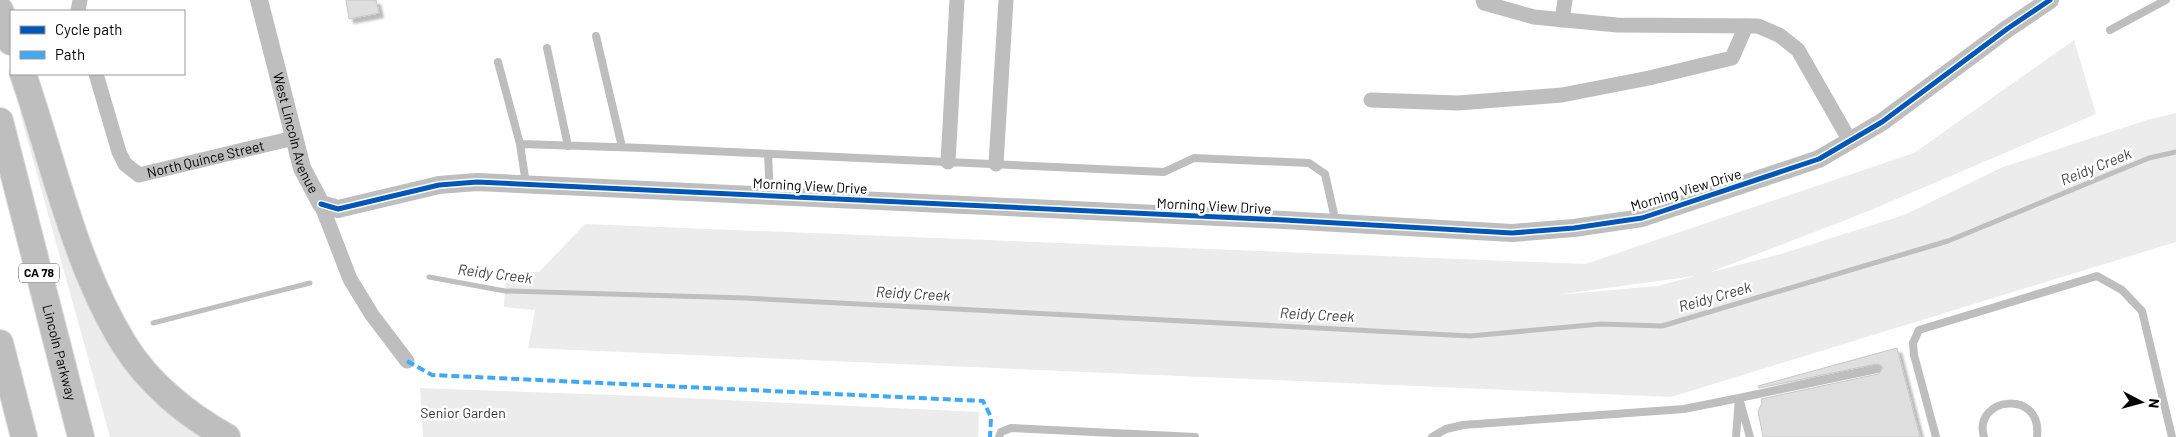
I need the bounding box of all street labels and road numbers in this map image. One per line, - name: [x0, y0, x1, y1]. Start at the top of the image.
- street label: West Lincoln Avenue: [270, 71, 323, 196]
- street label: North Quince Street: [145, 136, 266, 181]
- street label: Morning View Drive: [1628, 165, 1743, 214]
- street label: Morning View Drive: [752, 174, 868, 197]
- street label: Morning View Drive: [1156, 194, 1272, 217]
- road number: CA 78: [19, 264, 59, 282]
- street label: Lincoln Parkway: [39, 303, 80, 403]

